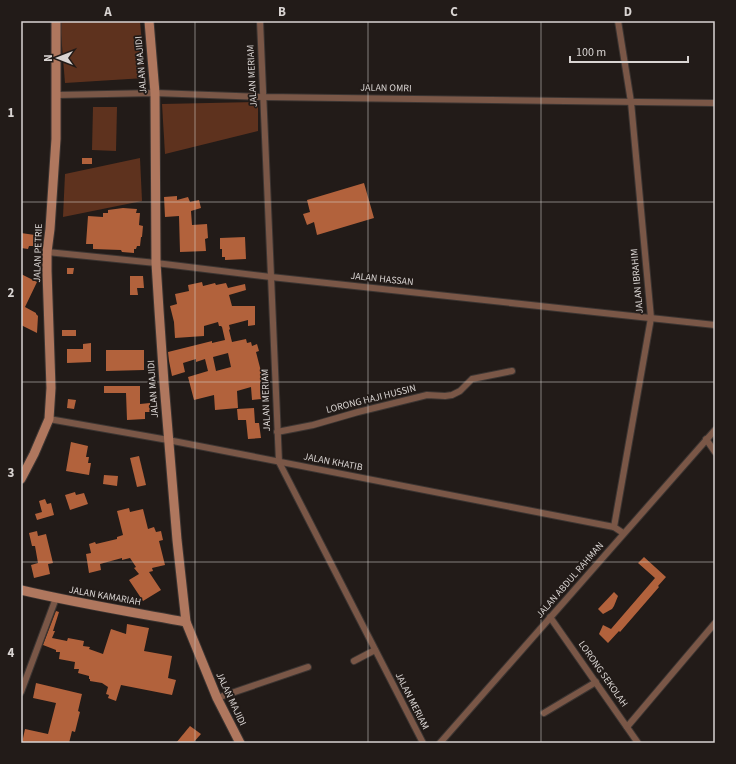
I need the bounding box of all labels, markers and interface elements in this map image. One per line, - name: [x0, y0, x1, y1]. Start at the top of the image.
- text: A: [103, 3, 112, 21]
- text: B: [278, 3, 286, 21]
- text: C: [450, 3, 458, 21]
- text: D: [624, 3, 632, 21]
- street label: JALAN MAJIDI: [132, 36, 150, 94]
- north arrow: [38, 38, 78, 78]
- scale bar: [570, 38, 688, 64]
- street label: JALAN MERIAM: [243, 44, 261, 108]
- text: 100 m: [576, 44, 606, 61]
- text: N: [41, 54, 56, 62]
- street label: JALAN OMRI: [360, 81, 412, 95]
- text: 1: [8, 104, 15, 122]
- street label: JALAN PETRIE: [30, 223, 46, 283]
- street label: JALAN IBRAHIM: [627, 248, 647, 314]
- street label: JALAN HASSAN: [350, 269, 414, 289]
- text: 2: [8, 284, 15, 302]
- street label: JALAN MAJIDI: [144, 360, 162, 418]
- street label: JALAN MERIAM: [258, 368, 274, 432]
- street label: LORONG HAJI HUSSIN: [325, 381, 417, 417]
- street label: JALAN KHATIB: [302, 449, 364, 475]
- text: 3: [8, 464, 15, 482]
- street label: JALAN ABDUL RAHMAN: [533, 539, 607, 621]
- street label: JALAN KAMARIAH: [68, 583, 142, 609]
- street label: LORONG SEKOLAH: [575, 638, 631, 710]
- text: 4: [8, 644, 15, 662]
- street label: JALAN MAJIDI: [212, 670, 250, 728]
- street label: JALAN MERIAM: [392, 670, 432, 732]

